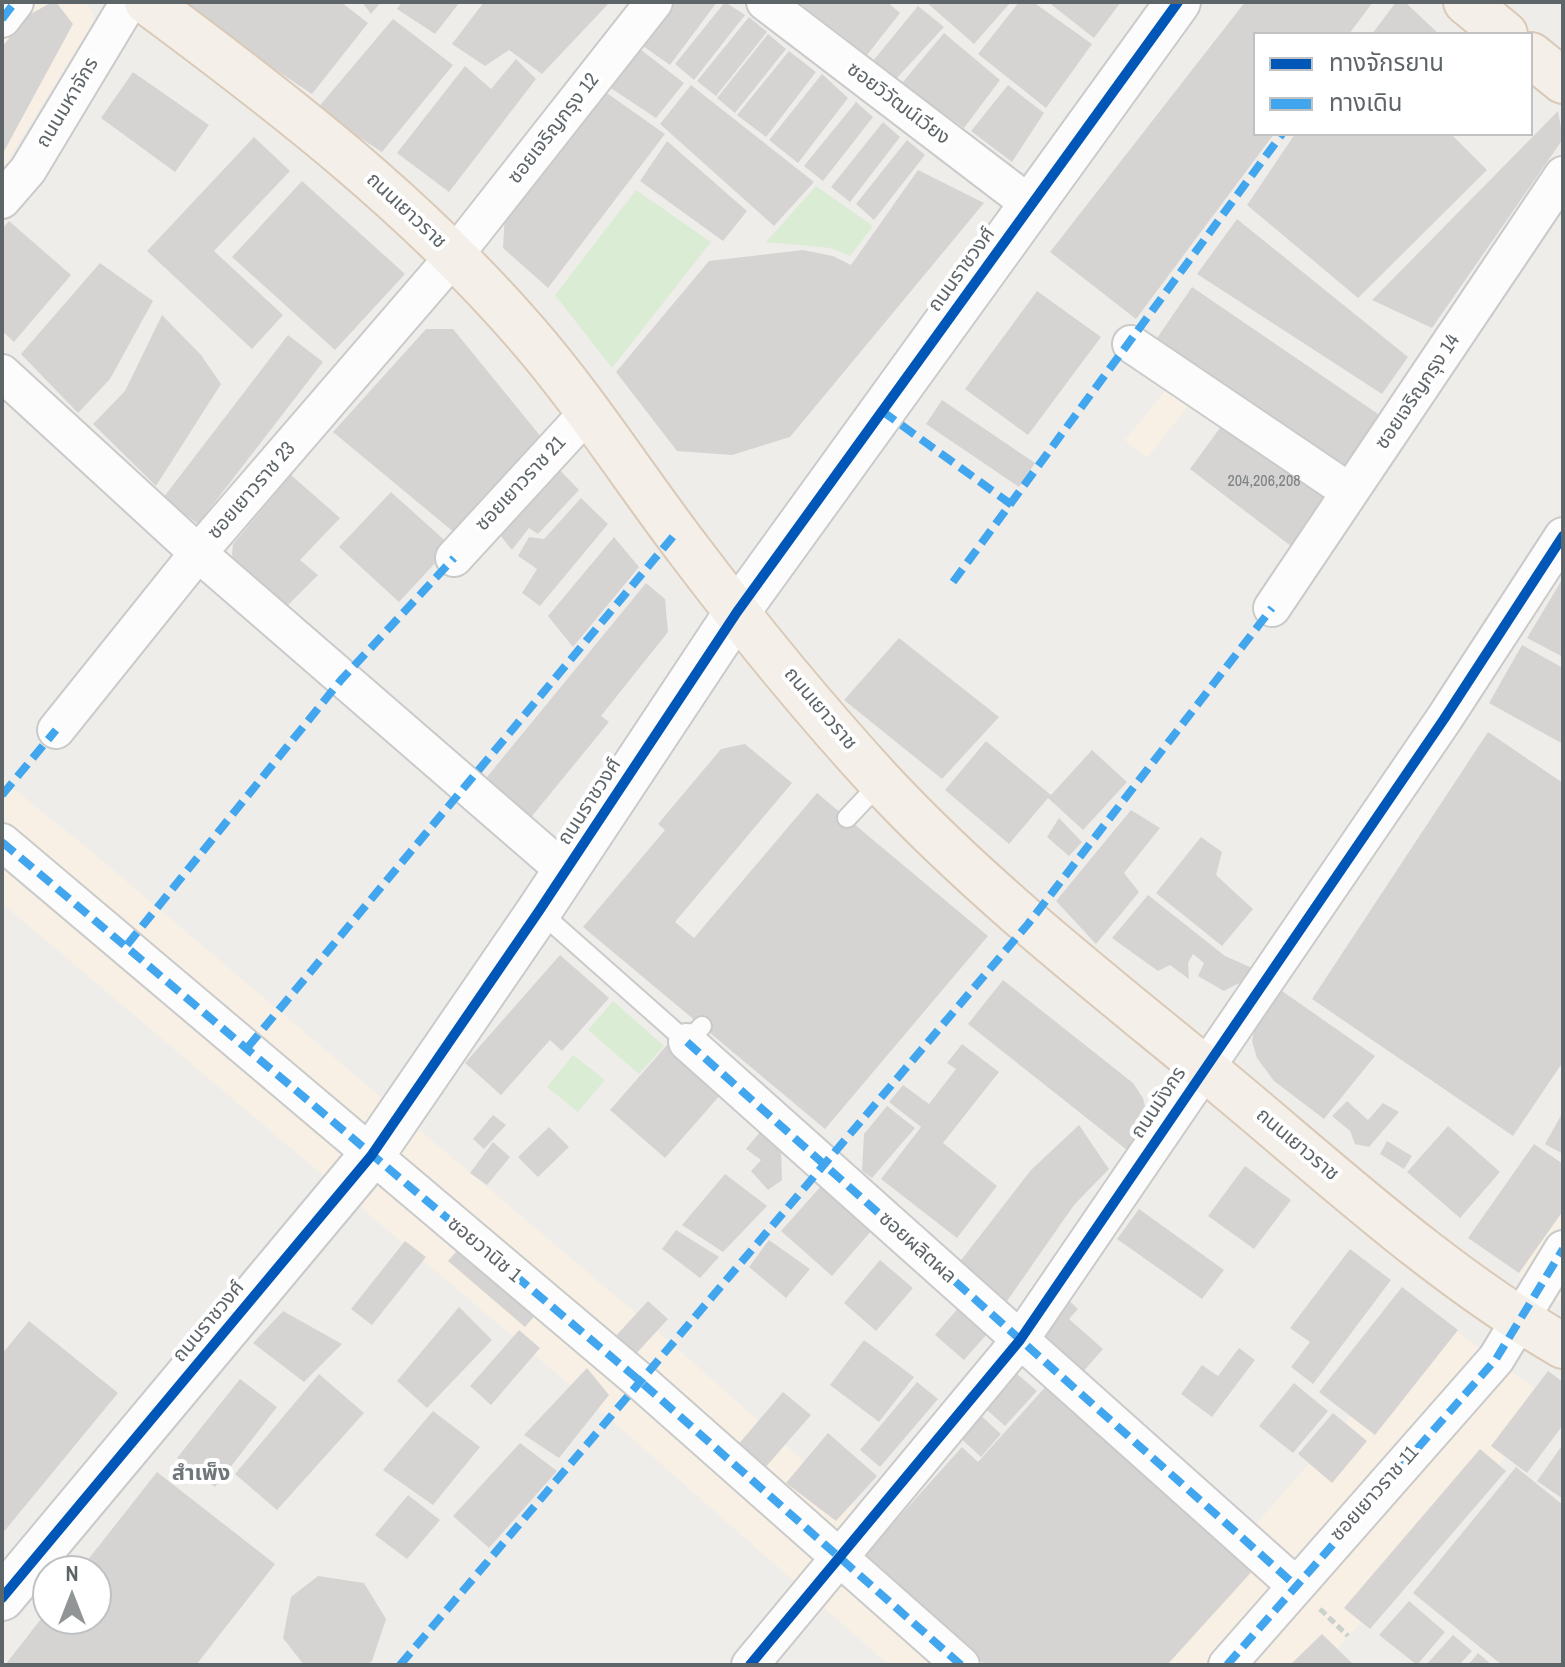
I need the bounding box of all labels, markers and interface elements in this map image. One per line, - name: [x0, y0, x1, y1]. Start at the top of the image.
- legend: [1253, 32, 1533, 136]
- text: ทางจักรยาน: [1329, 46, 1444, 78]
- street label: ถนนมหาจักร: [32, 53, 104, 153]
- street label: ซอยวิวัฒน์เวียง: [842, 58, 954, 150]
- street label: ซอยเจริญกรุง 12: [503, 69, 605, 189]
- text: ทางเดิน: [1329, 86, 1403, 118]
- street label: ถนนเยาวราช: [361, 168, 451, 254]
- street label: ถนนราชวงศ์: [923, 223, 1001, 317]
- street label: ซอยเจริญกรุง 14: [1371, 330, 1465, 454]
- street label: ซอยเยาวราช 21: [471, 431, 571, 537]
- street label: ซอยเยาวราช 23: [203, 437, 301, 545]
- house number: 204,206,208: [1228, 472, 1300, 492]
- street label: ถนนเยาวราช: [778, 663, 862, 755]
- street label: ถนนราชวงศ์: [553, 754, 627, 850]
- street label: ถนนมังกร: [1126, 1063, 1192, 1143]
- street label: ถนนเยาวราช: [1251, 1103, 1343, 1187]
- street label: ซอยผลิตผล: [873, 1207, 961, 1289]
- street label: ซอยวานิช 1: [442, 1212, 526, 1288]
- street label: ถนนราชวงศ์: [168, 1277, 250, 1367]
- street label: ซอยเยาวราช 11: [1326, 1441, 1424, 1547]
- district label: สำเพ็ง: [172, 1461, 230, 1487]
- north arrow: [32, 1555, 112, 1635]
- text: N: [65, 1558, 79, 1588]

